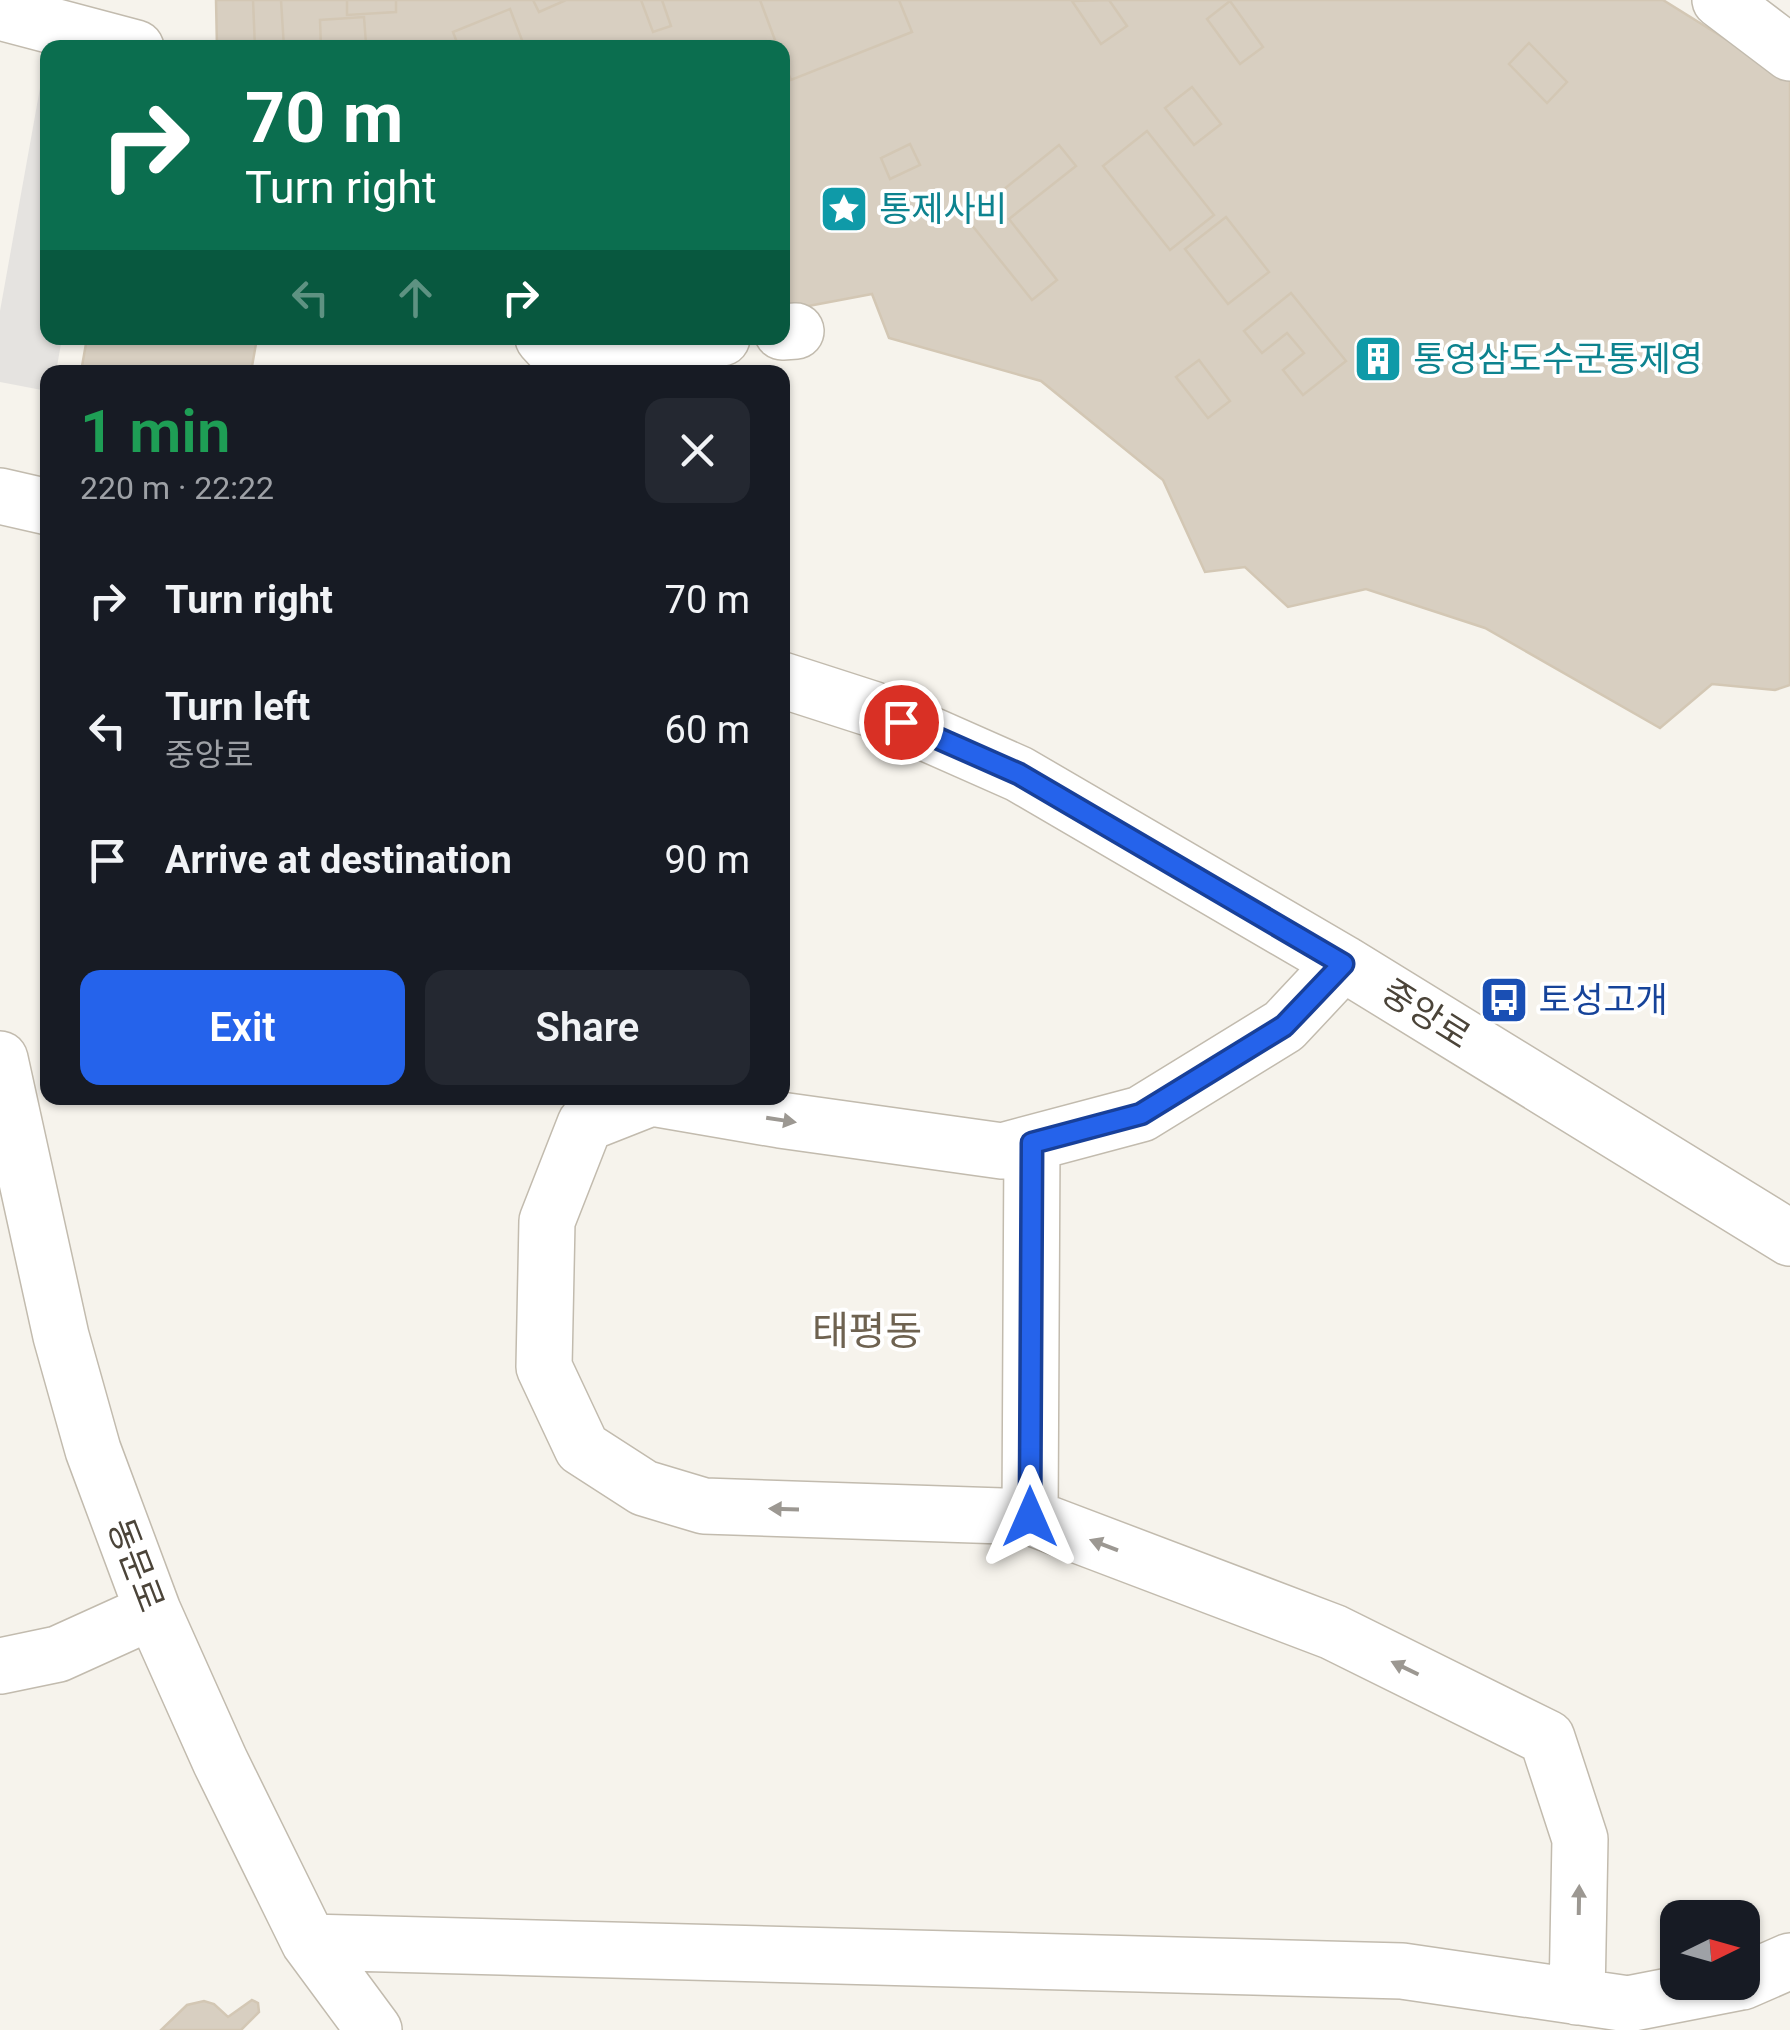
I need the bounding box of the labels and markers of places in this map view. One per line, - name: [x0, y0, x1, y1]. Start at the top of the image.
- place icon: 통제사비: [818, 183, 870, 235]
- place label: 통제사비: [879, 189, 1008, 230]
- building icon: 통영삼도수군통제영: [1352, 333, 1404, 385]
- place label: 통영삼도수군통제영: [1413, 339, 1703, 380]
- pin: [859, 680, 944, 765]
- bus stop icon: 토성고개: [1478, 974, 1530, 1026]
- place label: 토성고개: [1539, 980, 1668, 1021]

